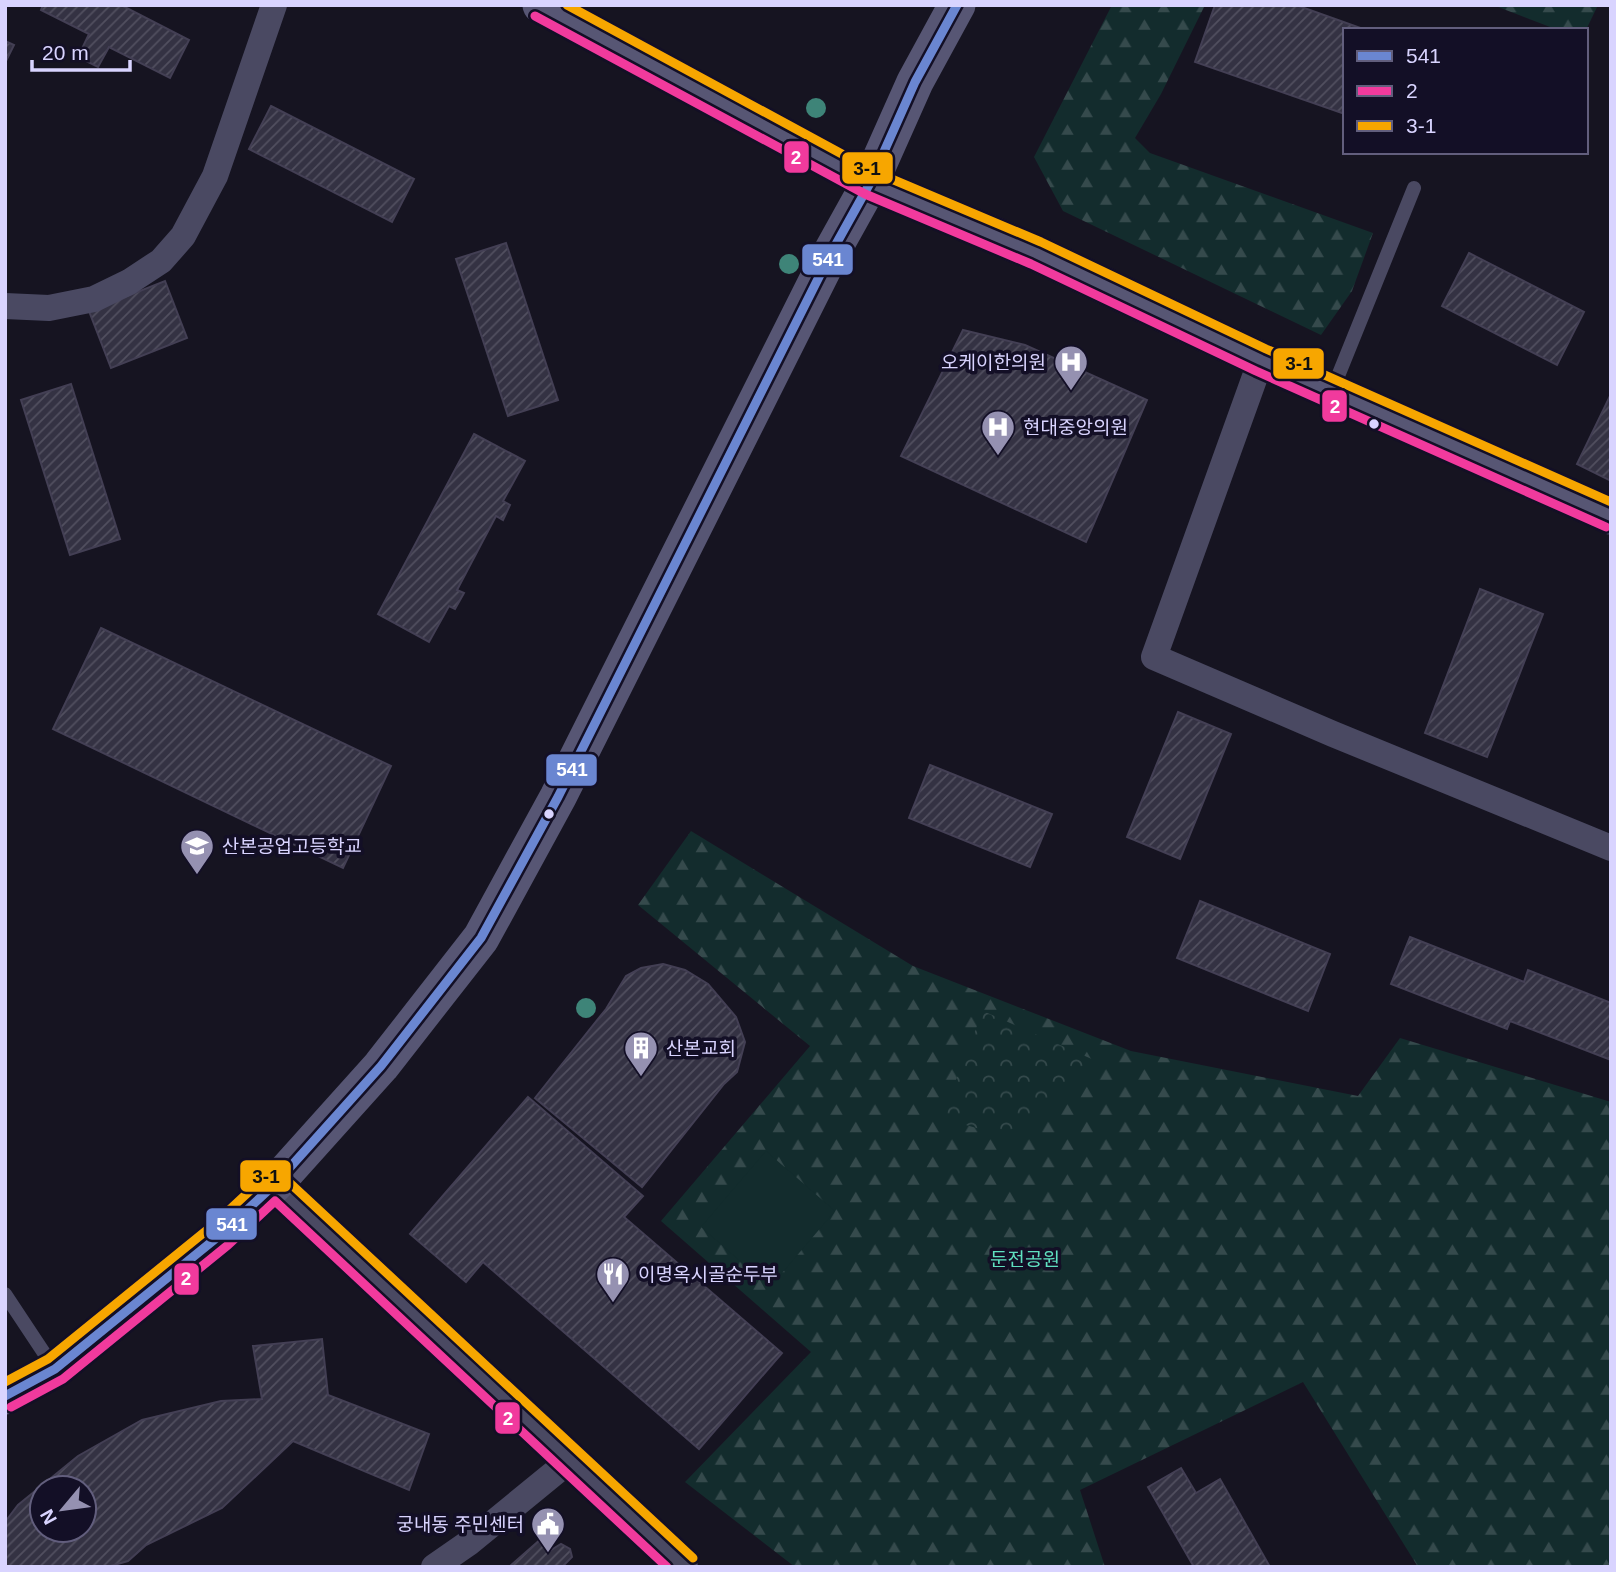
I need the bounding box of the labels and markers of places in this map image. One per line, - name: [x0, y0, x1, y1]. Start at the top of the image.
- hospital icon: 오케이한의원: [1052, 343, 1090, 392]
- place label: 오케이한의원: [941, 352, 1046, 373]
- hospital icon: 현대중앙의원: [979, 408, 1017, 457]
- place label: 현대중앙의원: [1023, 417, 1128, 438]
- unlabelled marker: [1367, 417, 1381, 431]
- unlabelled marker: [542, 807, 556, 821]
- school or university icon: 산본공업고등학교: [178, 827, 216, 876]
- place label: 산본공업고등학교: [222, 836, 362, 857]
- building icon: 산본교회: [622, 1029, 660, 1078]
- place label: 산본교회: [666, 1038, 736, 1059]
- restaurant icon: 이명옥시골순두부: [594, 1255, 632, 1304]
- place label: 이명옥시골순두부: [638, 1264, 778, 1285]
- public building icon: 궁내동 주민센터: [529, 1505, 567, 1554]
- place label: 궁내동 주민센터: [396, 1514, 524, 1535]

